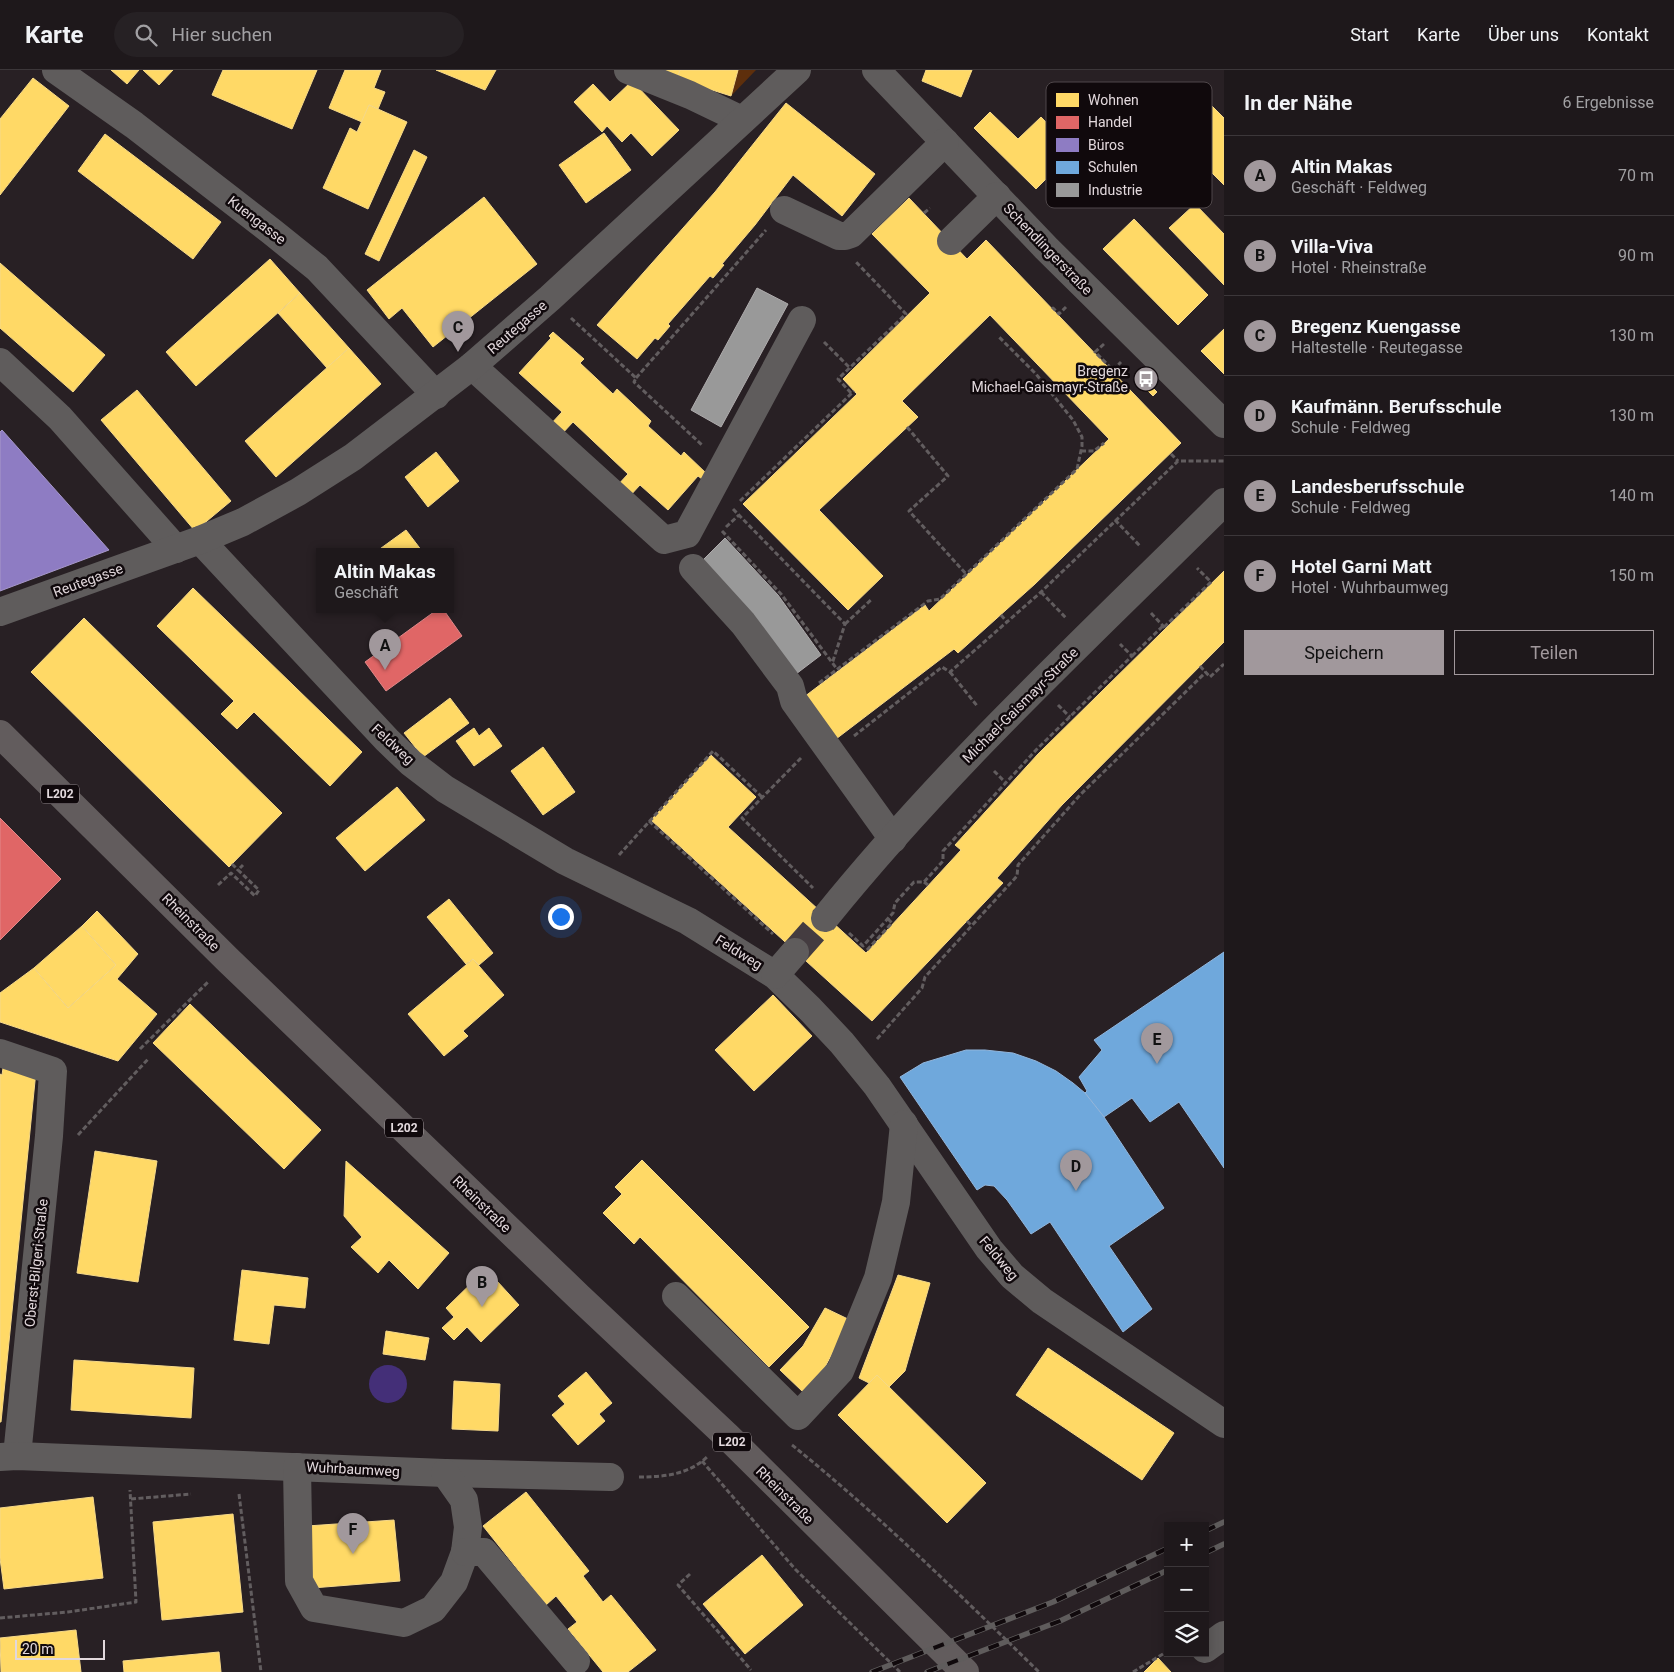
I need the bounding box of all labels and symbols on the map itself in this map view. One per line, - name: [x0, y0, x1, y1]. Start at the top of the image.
- legend: [1046, 82, 1212, 208]
- text: Wohnen: [1088, 92, 1139, 108]
- text: Handel: [1088, 114, 1132, 130]
- text: Büros: [1088, 137, 1124, 153]
- text: Schulen: [1088, 159, 1138, 175]
- text: Industrie: [1088, 182, 1143, 198]
- street label: Kuengasse: [225, 192, 289, 248]
- street label: Schendlingerstraße: [1000, 200, 1096, 298]
- street label: Reutegasse: [484, 297, 550, 357]
- pin: C: [442, 311, 474, 352]
- place label: Bregenz Michael-Gaismayr-Straße: [971, 363, 1128, 395]
- bus stop icon: Bregenz Michael-Gaismayr-Straße: [1133, 366, 1159, 392]
- street label: Reutegasse: [51, 560, 125, 600]
- pin: A: [369, 629, 401, 670]
- street label: Michael-Gaismayr-Straße: [959, 644, 1081, 766]
- street label: Feldweg: [368, 720, 418, 768]
- road number: L202: [41, 784, 79, 804]
- street label: Rheinstraße: [159, 890, 223, 954]
- your location: [548, 904, 574, 930]
- street label: Feldweg: [713, 931, 765, 973]
- pin: E: [1141, 1023, 1173, 1064]
- road number: L202: [385, 1118, 423, 1138]
- pin: D: [1060, 1150, 1092, 1191]
- street label: Rheinstraße: [450, 1172, 514, 1236]
- street label: Oberst-Bilgeri-Straße: [21, 1198, 51, 1328]
- street label: Feldweg: [976, 1233, 1022, 1283]
- pin: B: [466, 1266, 498, 1307]
- road number: L202: [713, 1432, 751, 1451]
- street label: Wuhrbaumweg: [306, 1459, 400, 1479]
- street label: Rheinstraße: [753, 1463, 817, 1527]
- pin: F: [337, 1513, 369, 1554]
- scale bar: [15, 1637, 105, 1660]

